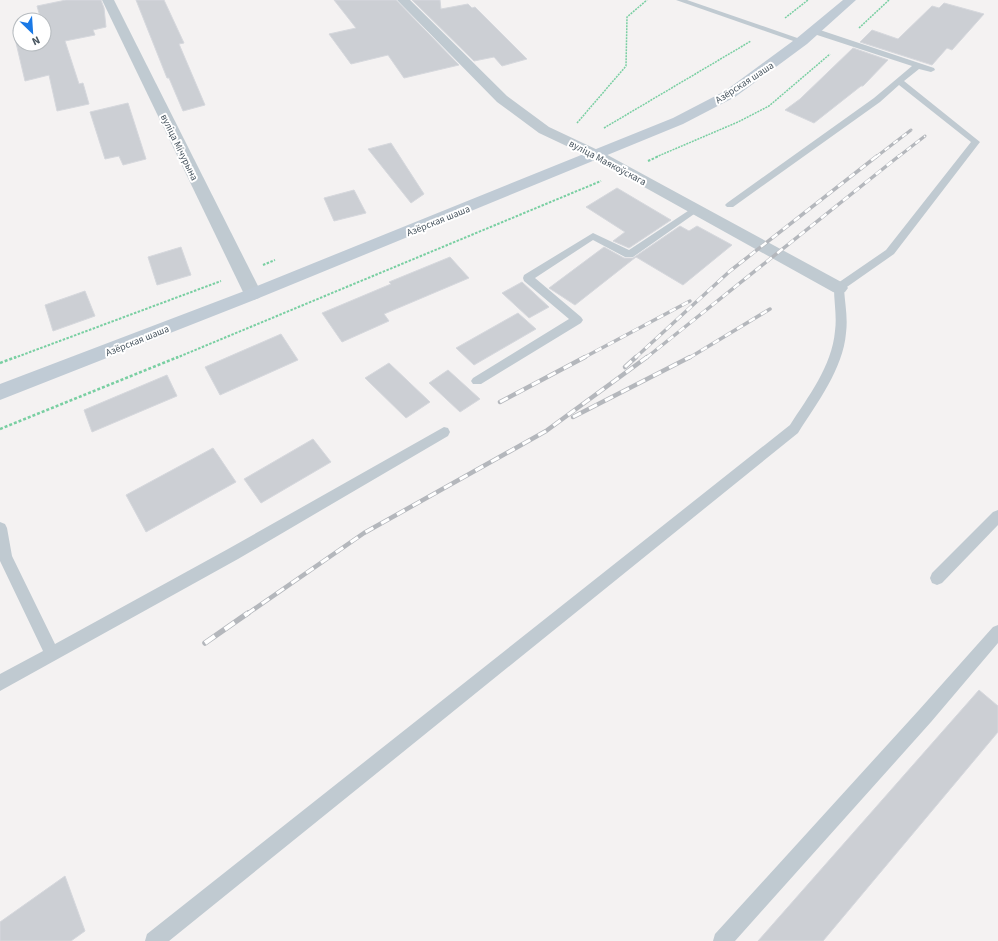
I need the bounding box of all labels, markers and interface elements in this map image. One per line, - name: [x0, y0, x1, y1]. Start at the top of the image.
- north arrow: [12, 12, 52, 52]
- text: N: [30, 32, 43, 49]
- street label: Азёрская шаша: [713, 59, 777, 107]
- street label: вуліца Мічурына: [157, 112, 201, 183]
- street label: вуліца Маякоўскага: [566, 137, 649, 189]
- street label: Азёрская шаша: [405, 202, 472, 240]
- street label: Азёрская шаша: [104, 322, 171, 360]

